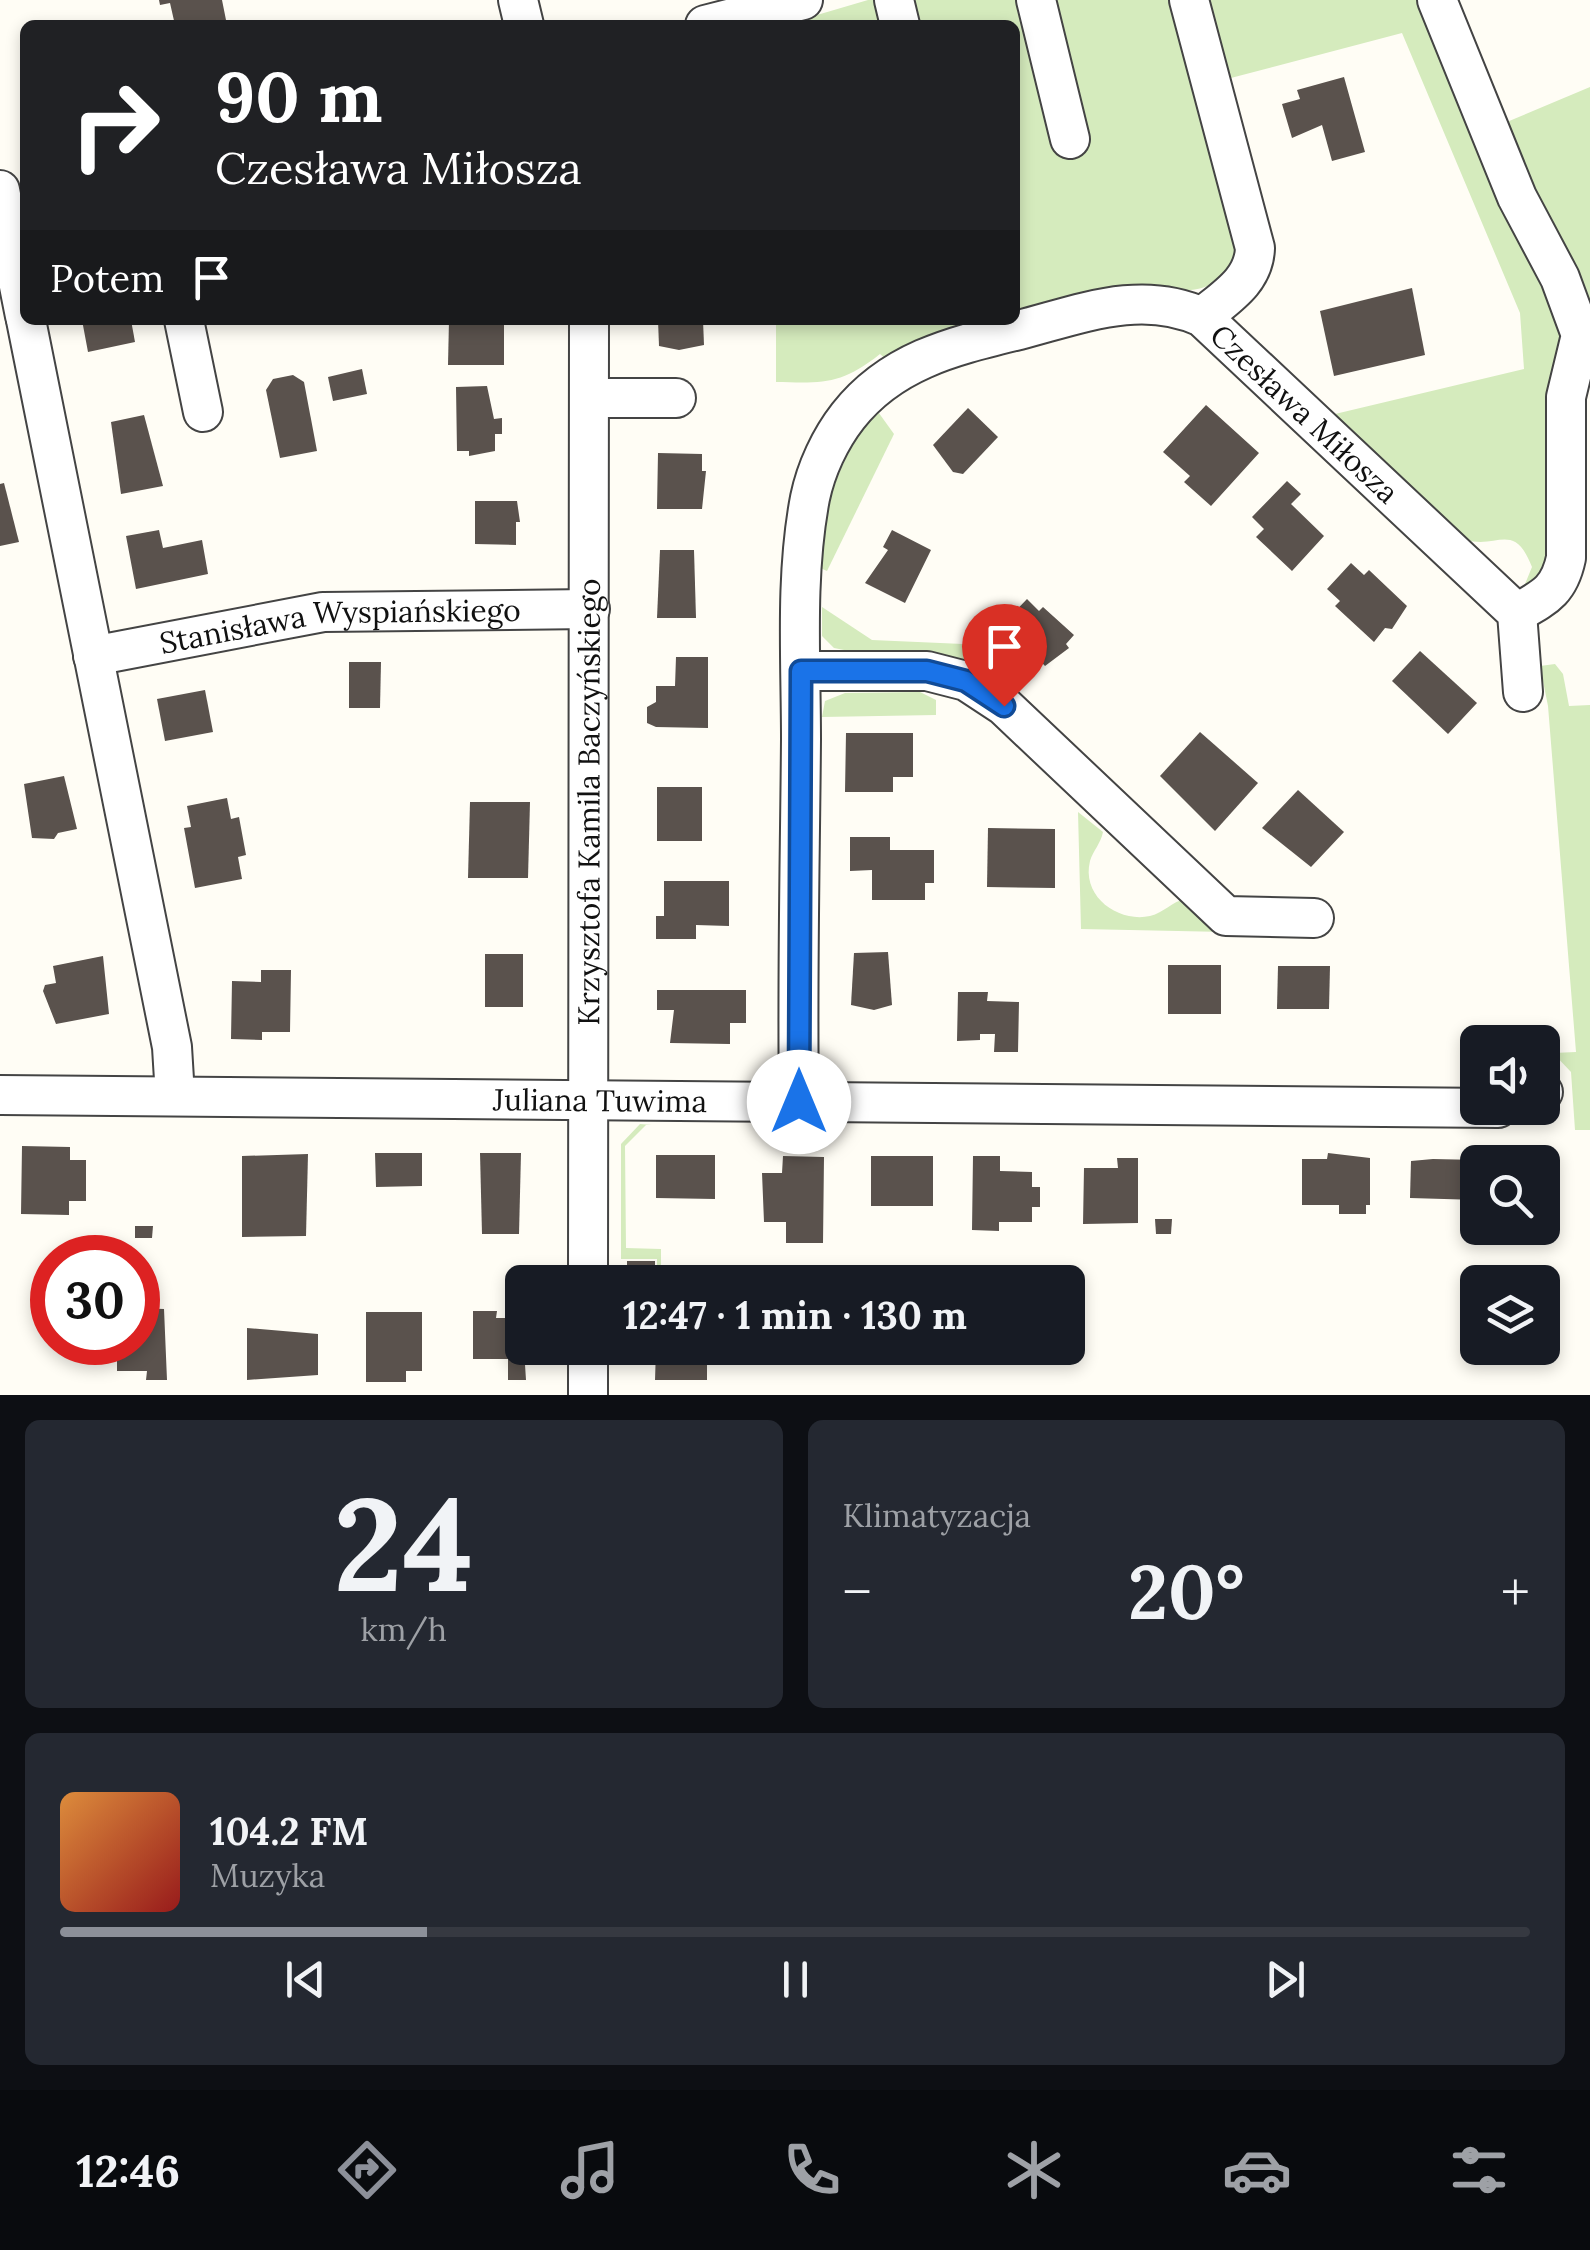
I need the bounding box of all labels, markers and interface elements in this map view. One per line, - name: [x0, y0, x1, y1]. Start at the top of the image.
- text: 90 m: [215, 52, 383, 141]
- icon: right: [50, 60, 180, 190]
- text: Czesława Miłosza: [215, 139, 582, 196]
- icon: arrive: [184, 250, 239, 305]
- text: Potem: [50, 254, 164, 302]
- street label: Czesława Miłosza: [1203, 316, 1407, 511]
- street label: Krzysztofa Kamila Baczyńskiego: [569, 578, 609, 1026]
- street label: Stanisława Wyspiańskiego: [156, 591, 521, 662]
- pin: [962, 604, 1047, 707]
- icon: arrive: [977, 619, 1032, 674]
- map controls: [1460, 1025, 1560, 1365]
- button: sound: [1460, 1025, 1560, 1125]
- position arrow: [747, 1050, 851, 1154]
- street label: Juliana Tuwima: [492, 1080, 707, 1120]
- button: search: [1460, 1145, 1560, 1245]
- speed limit sign: 30: [30, 1235, 160, 1365]
- button: layers: [1460, 1265, 1560, 1365]
- text: 12:47 · 1 min · 130 m: [623, 1291, 967, 1339]
- text: 24: [334, 1460, 474, 1627]
- text: Klimatyzacja: [843, 1495, 1031, 1536]
- text: 20°: [1128, 1544, 1244, 1640]
- text: −: [843, 1557, 872, 1627]
- text: +: [1501, 1557, 1530, 1627]
- text: km/h: [361, 1609, 447, 1650]
- text: 104.2 FM: [210, 1807, 368, 1855]
- text: Muzyka: [210, 1855, 325, 1896]
- icon: previous: [278, 1952, 333, 2007]
- icon: pause: [768, 1952, 823, 2007]
- icon: next: [1258, 1952, 1313, 2007]
- icon: directions: [332, 2135, 402, 2205]
- icon: music: [555, 2135, 625, 2205]
- icon: phone: [777, 2135, 847, 2205]
- icon: climate: [999, 2135, 1069, 2205]
- icon: car: [1222, 2135, 1292, 2205]
- icon: filters: [1444, 2135, 1514, 2205]
- text: 12:46: [76, 2142, 180, 2199]

